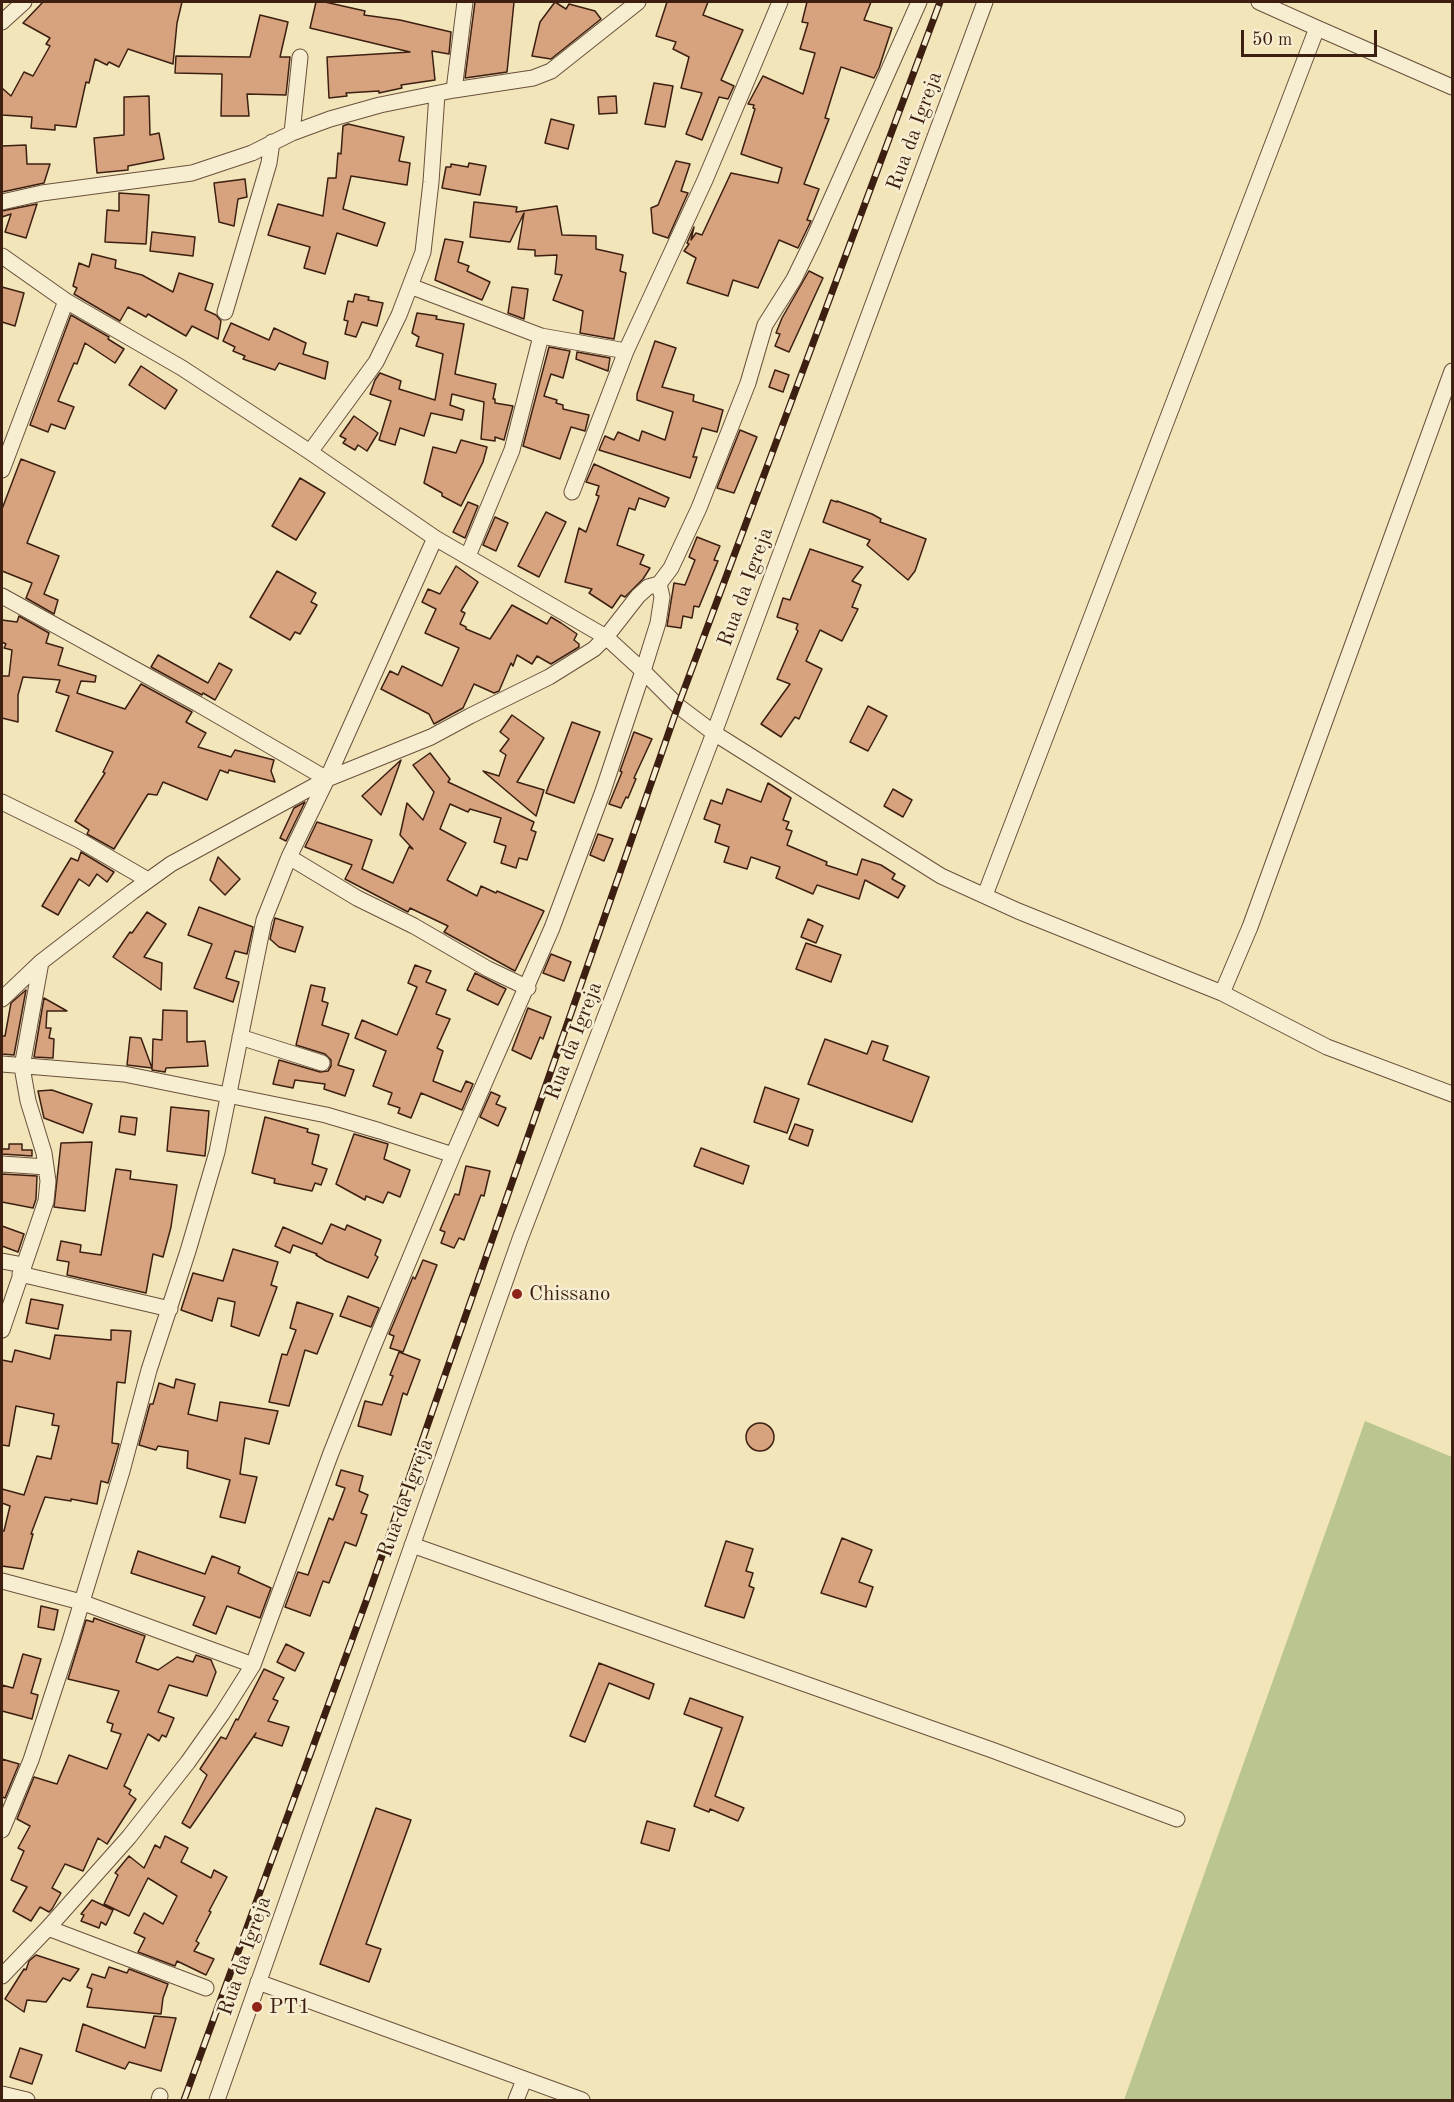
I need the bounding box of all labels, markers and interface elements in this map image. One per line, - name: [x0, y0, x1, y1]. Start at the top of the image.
- scale bar: [1244, 18, 1380, 56]
- text: 50 m: [1252, 31, 1292, 49]
- street label: Rua da Igreja: [882, 68, 948, 194]
- street label: Rua da Igreja: [713, 524, 779, 650]
- street label: Rua da Igreja: [540, 978, 608, 1104]
- place label: Chissano: [529, 1281, 611, 1307]
- marker: Chissano: [510, 1287, 524, 1301]
- street label: Rua da Igreja: [373, 1435, 439, 1561]
- street label: Rua da Igreja: [213, 1893, 277, 2019]
- place label: PT1: [269, 1994, 310, 2020]
- marker: PT1: [250, 2000, 264, 2014]

